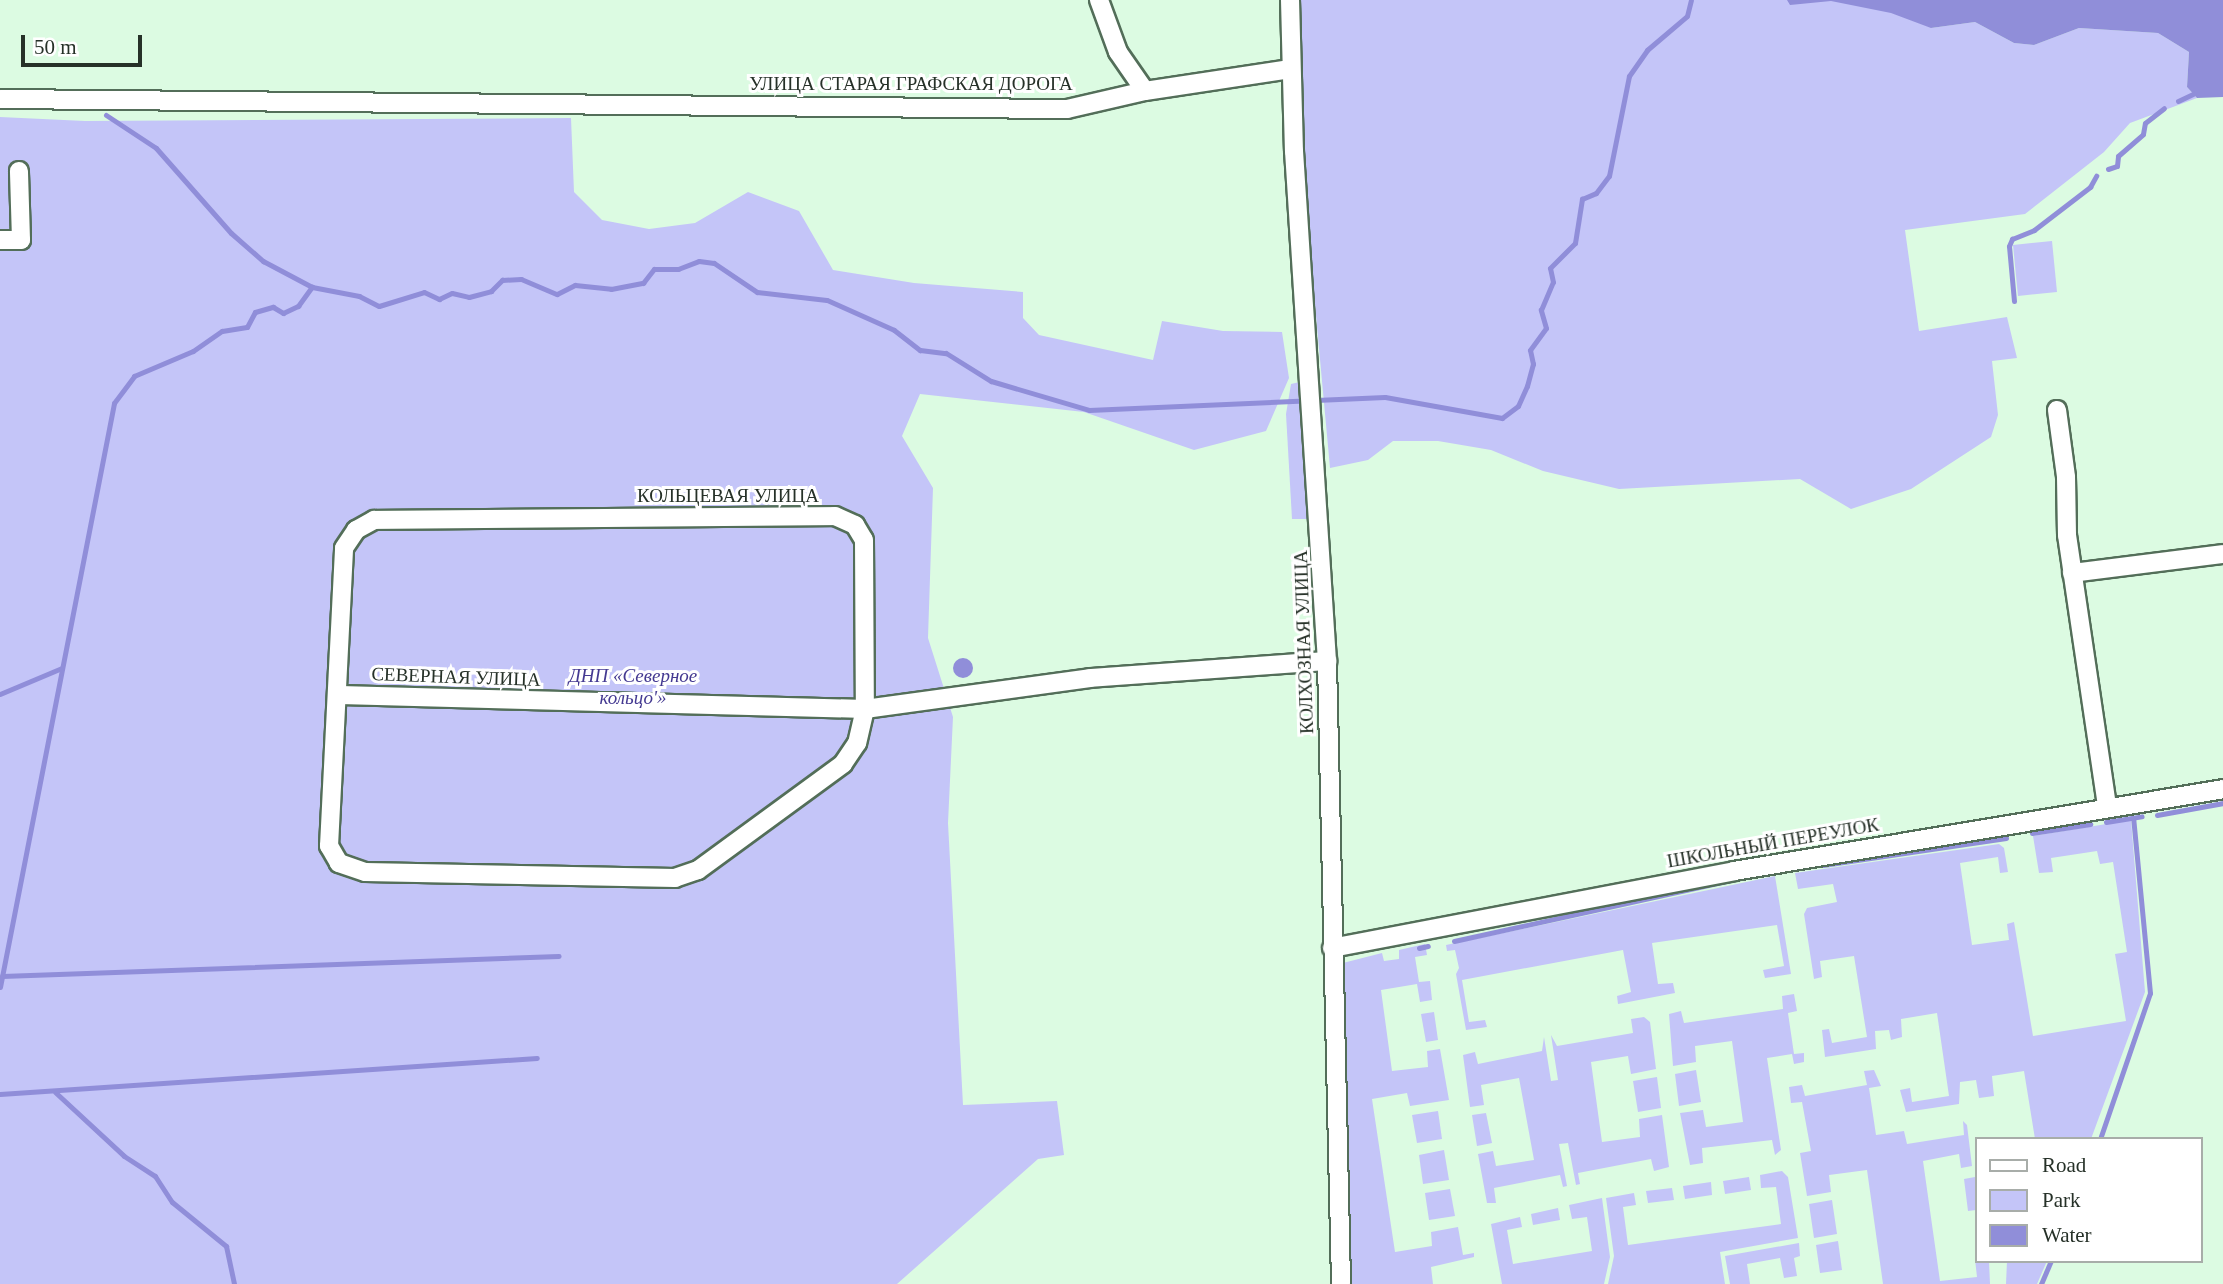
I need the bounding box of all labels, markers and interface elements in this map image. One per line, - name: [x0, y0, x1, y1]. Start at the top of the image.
- scale bar: [24, 21, 145, 65]
- text: 50 m: [34, 35, 77, 59]
- street label: УЛИЦА СТАРАЯ ГРАФСКАЯ ДОРОГА: [749, 73, 1073, 95]
- street label: КОЛЬЦЕВАЯ УЛИЦА: [637, 485, 819, 507]
- street label: КОЛХОЗНАЯ УЛИЦА: [1289, 550, 1319, 734]
- street label: СЕВЕРНАЯ УЛИЦА: [371, 663, 541, 691]
- park label: ДНП «Северное кольцо'»: [569, 665, 697, 709]
- street label: ШКОЛЬНЫЙ ПЕРЕУЛОК: [1665, 813, 1881, 873]
- legend: [1974, 1137, 2202, 1263]
- text: Road: [2042, 1153, 2086, 1177]
- text: Park: [2042, 1188, 2081, 1212]
- text: Water: [2042, 1223, 2092, 1247]

